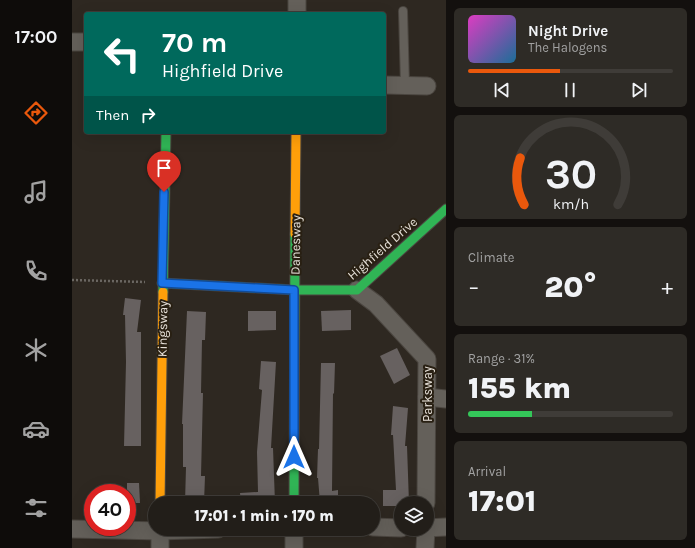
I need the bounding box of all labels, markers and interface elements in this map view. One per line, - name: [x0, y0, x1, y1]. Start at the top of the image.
- text: Night Drive: [528, 22, 608, 40]
- text: 17:00: [15, 26, 58, 48]
- text: 70 m: [162, 26, 227, 59]
- icon: left: [96, 28, 148, 80]
- text: The Halogens: [528, 40, 607, 55]
- text: Highfield Drive: [162, 60, 283, 82]
- icon: previous: [491, 79, 513, 101]
- icon: pause: [559, 79, 581, 101]
- icon: next: [628, 79, 650, 101]
- icon: directions: [22, 99, 50, 127]
- icon: right: [137, 104, 159, 126]
- text: Then: [96, 106, 129, 124]
- text: 30: [544, 150, 597, 198]
- pin: [147, 151, 181, 192]
- icon: arrive: [153, 157, 175, 179]
- icon: music: [22, 178, 50, 206]
- text: km/h: [552, 196, 589, 213]
- street label: Highfield Drive: [344, 214, 421, 283]
- street label: Danesway: [287, 215, 304, 275]
- text: Climate: [468, 250, 514, 265]
- icon: phone: [22, 257, 50, 285]
- text: 20°: [544, 269, 597, 305]
- text: −: [468, 274, 480, 300]
- text: +: [661, 274, 673, 300]
- street label: Kingsway: [155, 301, 170, 357]
- icon: climate: [22, 336, 50, 364]
- text: Range · 31%: [468, 351, 535, 366]
- street label: Parksway: [420, 366, 435, 422]
- text: 155 km: [468, 370, 571, 406]
- icon: car: [22, 415, 50, 443]
- position arrow: [273, 436, 315, 478]
- text: Arrival: [468, 464, 506, 479]
- text: 17:01: [468, 483, 536, 519]
- speed limit sign: 40: [84, 484, 136, 536]
- icon: filters: [22, 494, 50, 522]
- map controls: [394, 496, 434, 536]
- button: layers: [394, 496, 434, 536]
- text: 17:01 · 1 min · 170 m: [194, 507, 334, 525]

